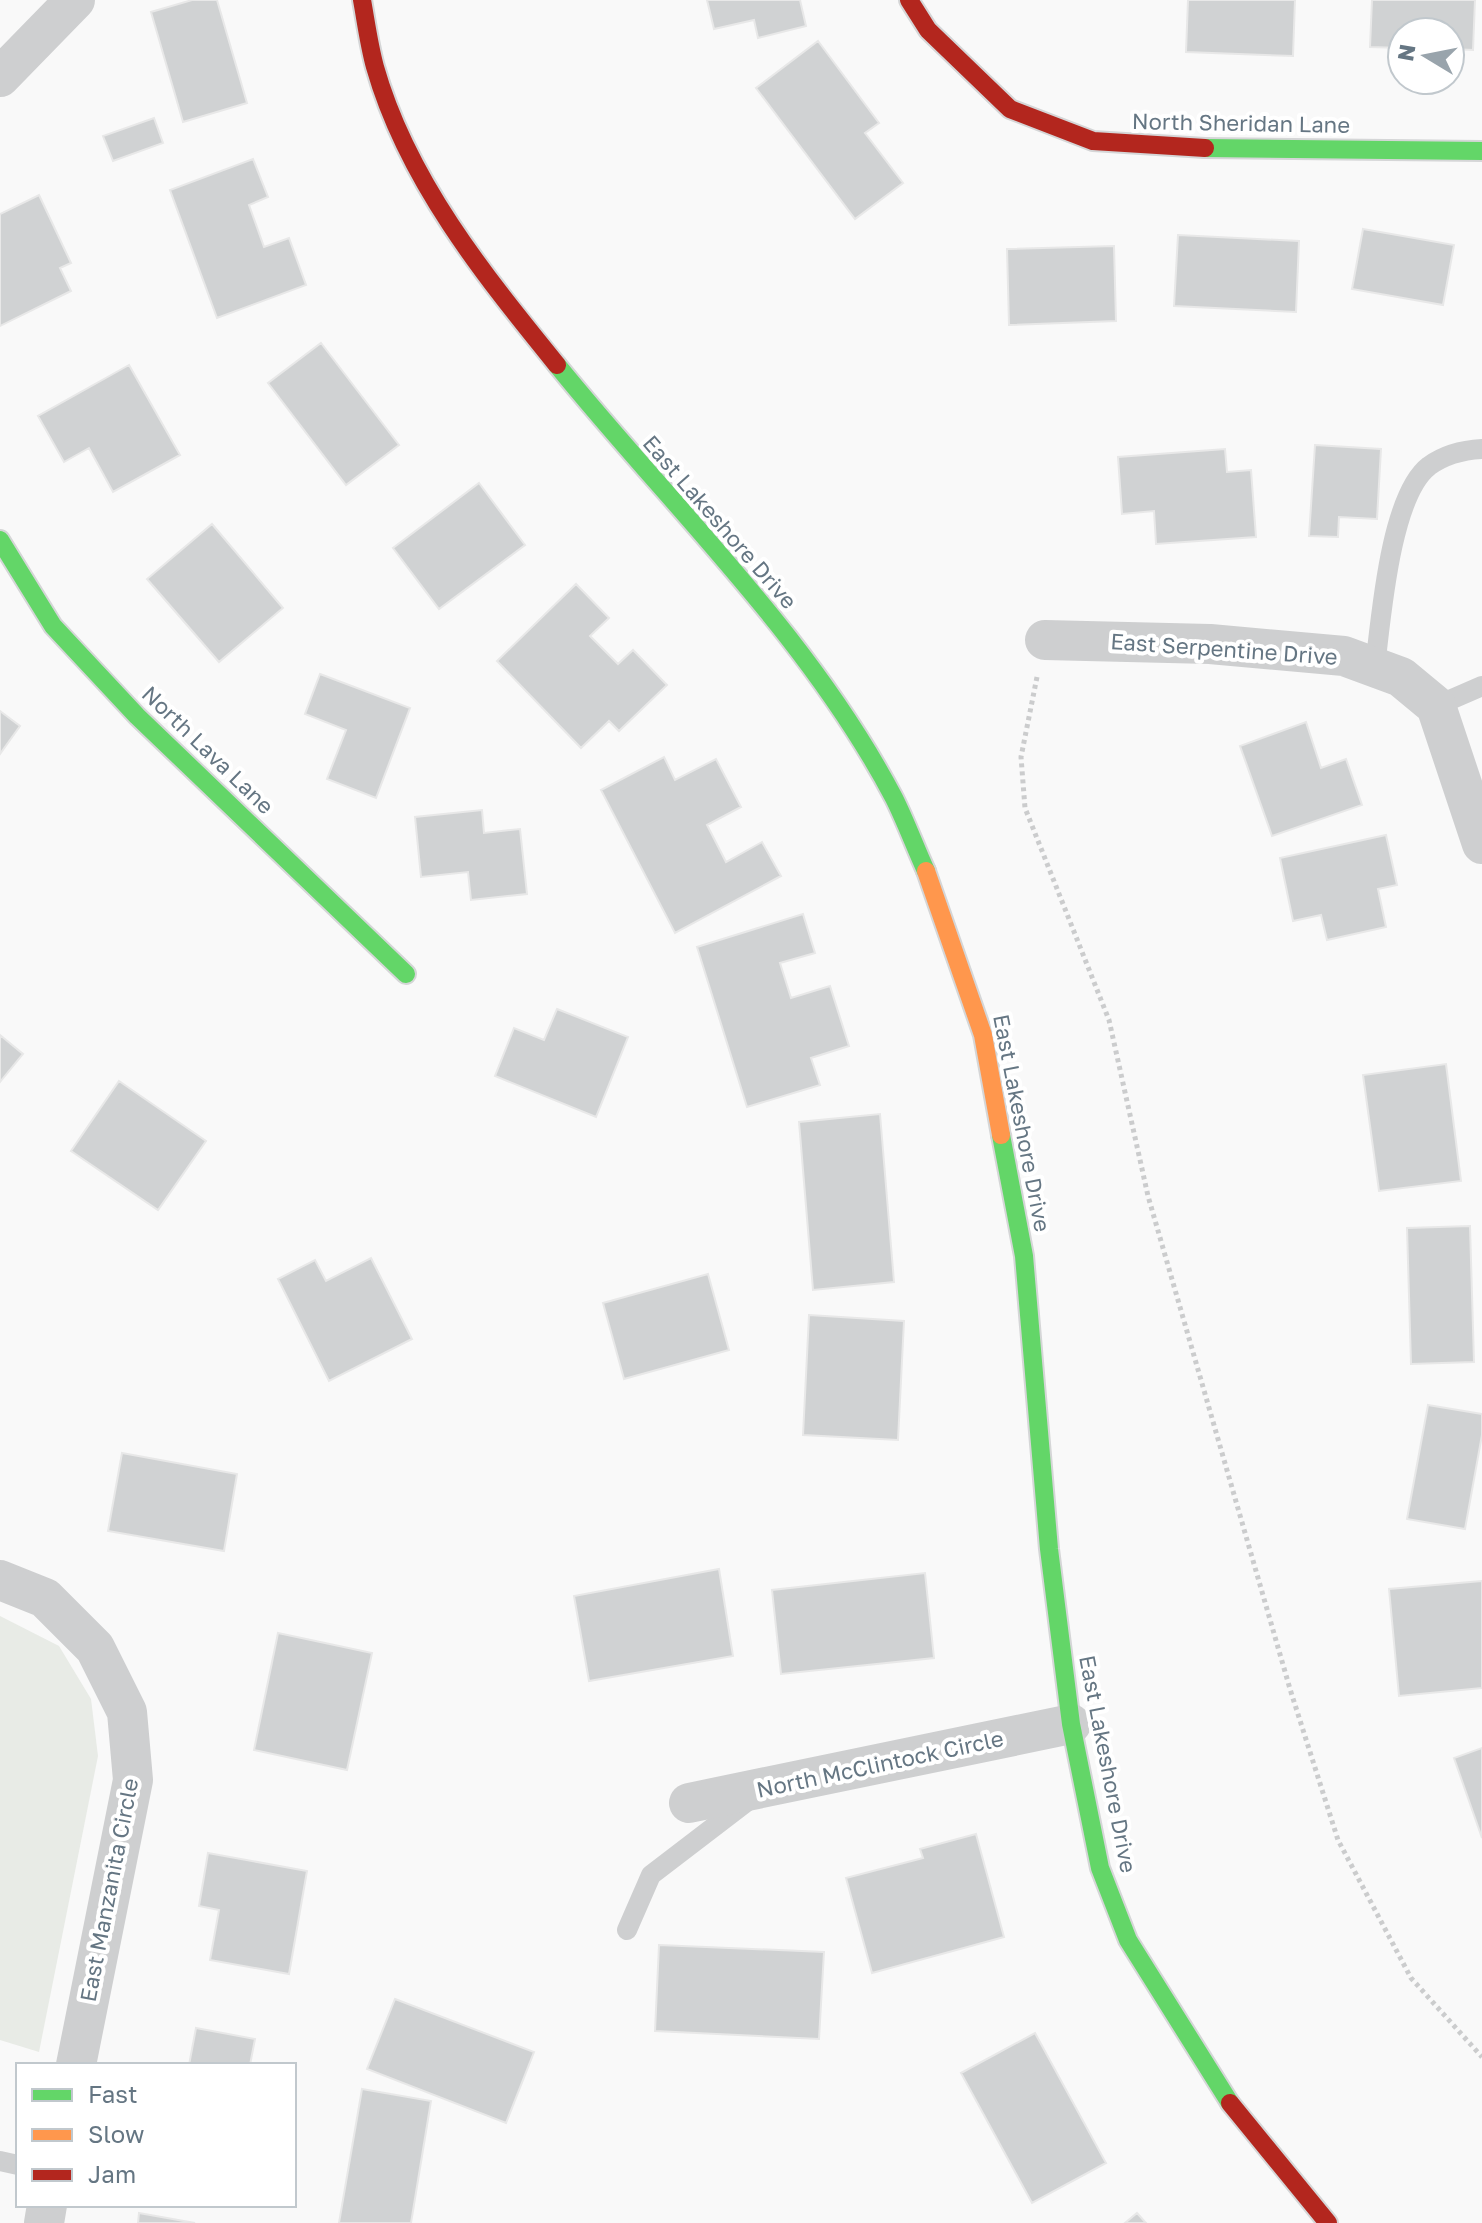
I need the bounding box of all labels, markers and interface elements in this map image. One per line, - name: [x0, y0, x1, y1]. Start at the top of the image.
- north arrow: [1386, 16, 1466, 96]
- text: N: [1391, 42, 1421, 63]
- street label: North Sheridan Lane: [1132, 107, 1350, 138]
- street label: East Lakeshore Drive: [638, 429, 803, 614]
- street label: East Serpentine Drive: [1110, 627, 1339, 670]
- street label: North Lava Lane: [137, 680, 280, 819]
- street label: East Lakeshore Drive: [988, 1012, 1057, 1234]
- street label: East Lakeshore Drive: [1074, 1653, 1143, 1875]
- street label: North McClintock Circle: [754, 1724, 1006, 1803]
- street label: East Manzanita Circle: [74, 1776, 143, 2004]
- legend: [16, 2063, 296, 2207]
- text: Fast: [88, 2079, 138, 2108]
- text: Slow: [88, 2119, 144, 2148]
- text: Jam: [88, 2159, 136, 2188]

